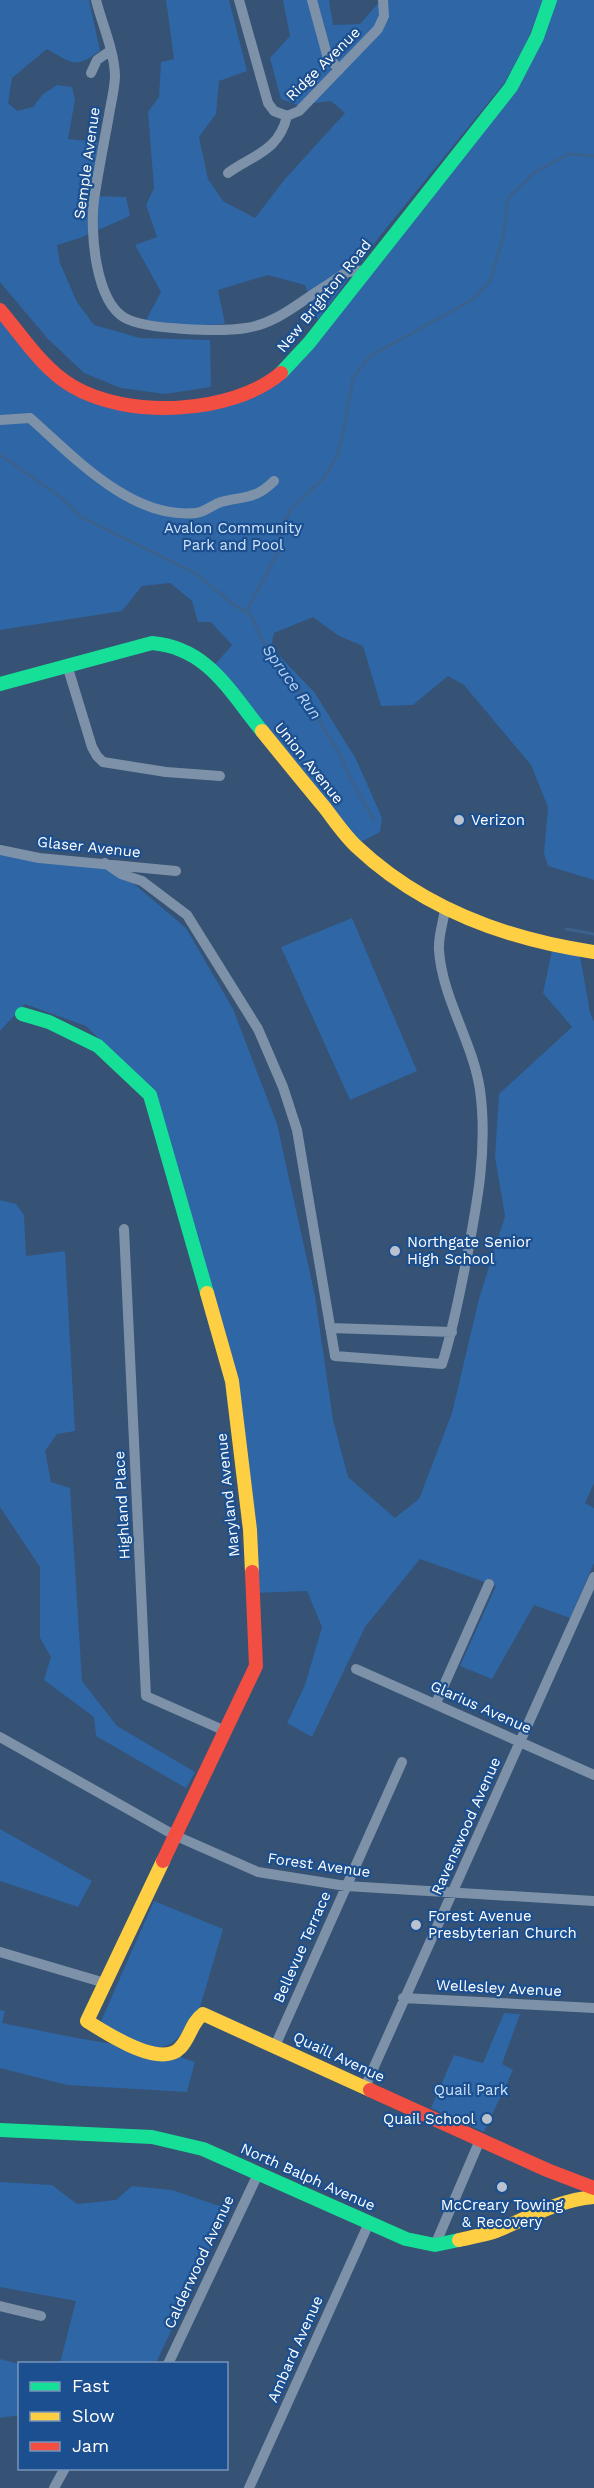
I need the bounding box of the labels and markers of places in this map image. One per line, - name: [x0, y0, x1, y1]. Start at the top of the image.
- place label: Verizon: [471, 811, 525, 829]
- marker: Verizon: [452, 813, 466, 827]
- place label: Northgate Senior High School: [407, 1233, 531, 1268]
- marker: Northgate Senior High School: [388, 1244, 402, 1258]
- place label: Forest Avenue Presbyterian Church: [428, 1907, 577, 1942]
- marker: Forest Avenue Presbyterian Church: [409, 1918, 423, 1932]
- place label: Quail School: [383, 2110, 475, 2128]
- marker: Quail School: [480, 2112, 494, 2126]
- marker: McCreary Towing & Recovery: [495, 2180, 509, 2194]
- place label: McCreary Towing & Recovery: [441, 2196, 563, 2231]

